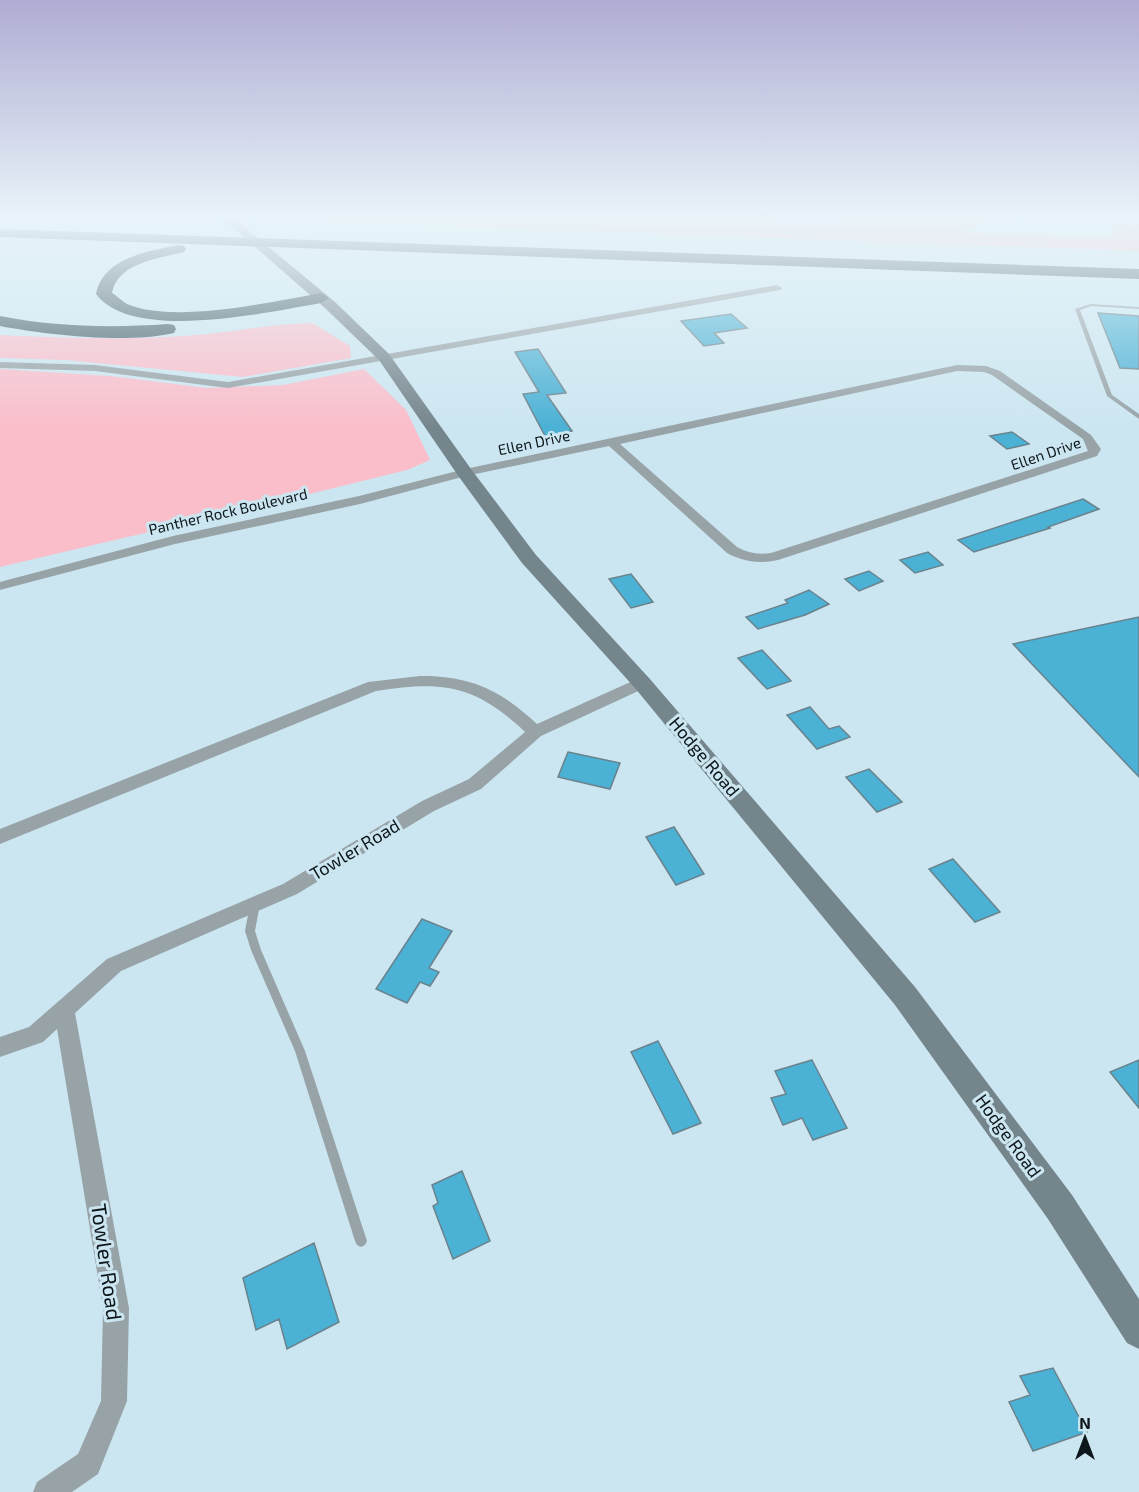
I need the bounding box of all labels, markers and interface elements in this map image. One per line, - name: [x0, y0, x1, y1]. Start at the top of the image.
- street label: Ellen Drive: [496, 426, 571, 458]
- street label: Ellen Drive: [1008, 433, 1083, 473]
- street label: Panther Rock Boulevard: [147, 484, 309, 538]
- street label: Hodge Road: [665, 712, 745, 801]
- street label: Towler Road: [306, 814, 403, 885]
- street label: Hodge Road: [971, 1089, 1046, 1181]
- street label: Towler Road: [87, 1202, 128, 1322]
- north arrow: [1055, 1408, 1115, 1468]
- text: N: [1079, 1413, 1091, 1432]

